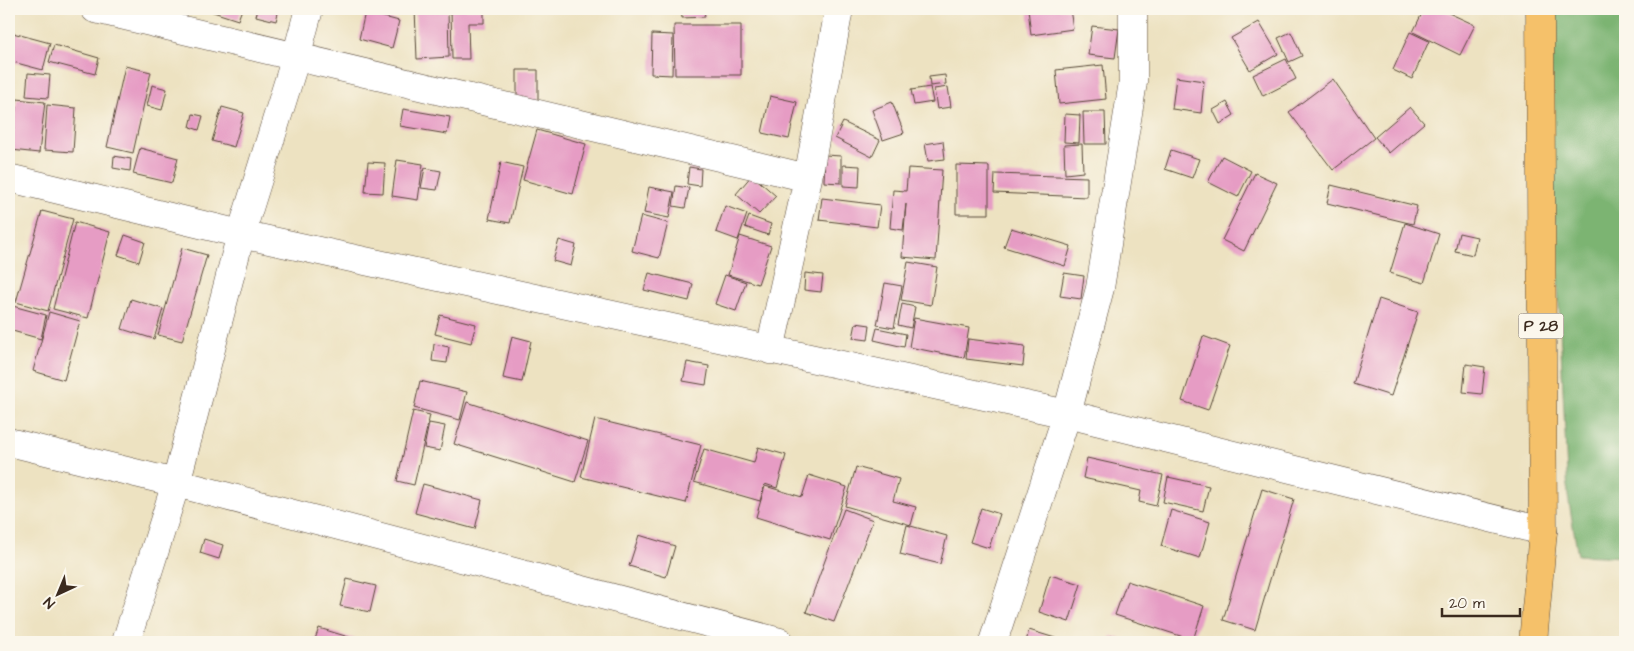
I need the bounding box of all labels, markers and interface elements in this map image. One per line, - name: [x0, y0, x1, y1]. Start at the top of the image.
- road number: P 28: [1518, 314, 1564, 338]
- north arrow: [32, 568, 82, 618]
- scale bar: [1442, 586, 1519, 618]
- text: N: [39, 592, 60, 613]
- text: 20 m: [1449, 593, 1485, 614]

